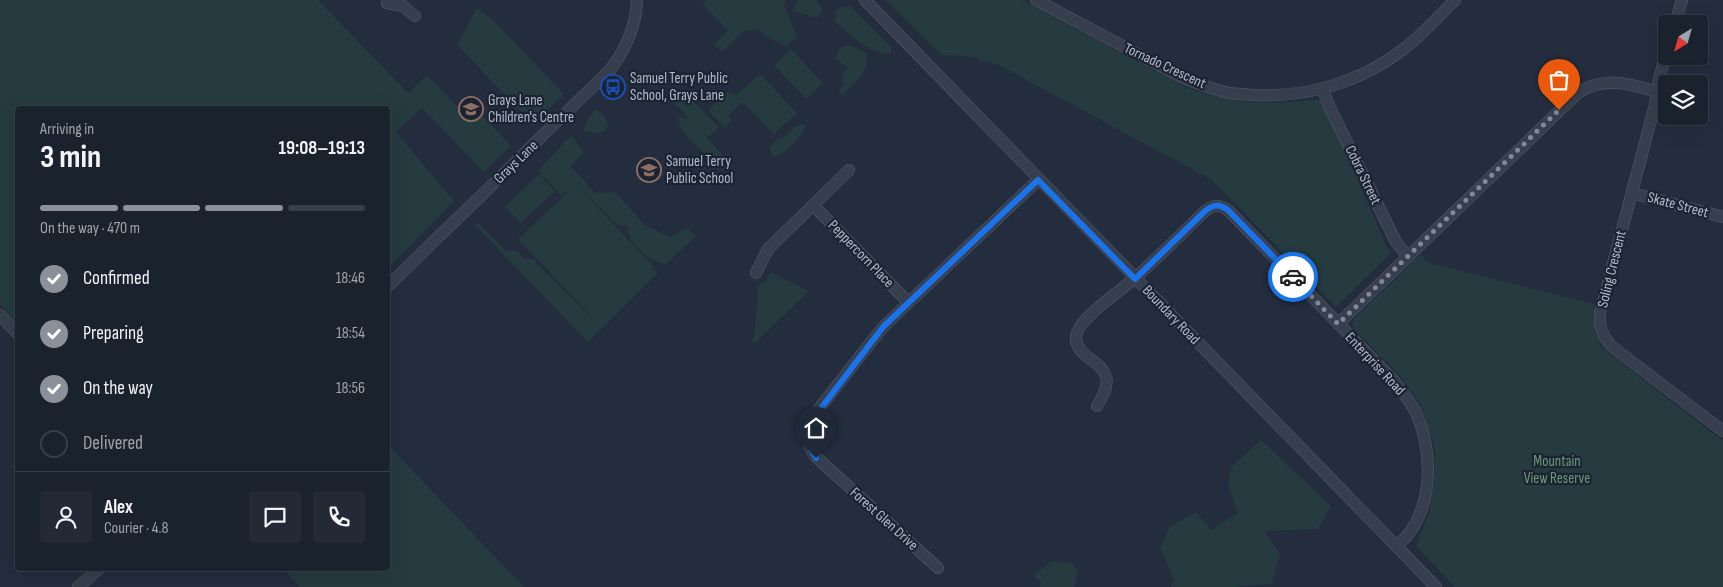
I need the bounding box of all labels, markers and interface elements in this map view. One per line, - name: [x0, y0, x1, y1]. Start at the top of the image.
- north arrow: [1658, 15, 1708, 65]
- map controls: [1658, 15, 1708, 125]
- street label: Tornado Crescent: [1121, 39, 1209, 93]
- pin: [1538, 59, 1580, 110]
- icon: bag: [1545, 66, 1573, 94]
- place label: Samuel Terry Public School, Grays Lane: [630, 69, 728, 105]
- bus stop icon: Samuel Terry Public School, Grays Lane: [600, 74, 626, 100]
- button: layers: [1658, 75, 1708, 125]
- place label: Grays Lane Children's Centre: [488, 91, 574, 127]
- school or university icon: Grays Lane Children's Centre: [458, 96, 484, 122]
- text: Arriving in: [40, 120, 94, 139]
- street label: Grays Lane: [490, 136, 542, 188]
- text: 19:08–19:13: [279, 137, 365, 160]
- text: 3 min: [40, 138, 101, 177]
- street label: Cobra Street: [1341, 142, 1386, 208]
- place label: Samuel Terry Public School: [666, 152, 733, 188]
- school or university icon: Samuel Terry Public School: [636, 157, 662, 183]
- street label: Skate Street: [1645, 188, 1711, 222]
- street label: Peppercorn Place: [824, 216, 898, 292]
- text: On the way · 470 m: [40, 219, 140, 238]
- street label: Soling Crescent: [1593, 228, 1631, 310]
- courier: [1268, 252, 1318, 302]
- icon: car: [1279, 263, 1307, 291]
- icon: check: [40, 265, 68, 293]
- text: Confirmed: [83, 267, 150, 290]
- text: 18:46: [336, 269, 365, 288]
- street label: Boundary Road: [1138, 281, 1204, 349]
- icon: check: [40, 320, 68, 348]
- text: Preparing: [83, 322, 144, 345]
- text: 18:54: [336, 324, 365, 343]
- street label: Enterprise Road: [1341, 328, 1409, 400]
- icon: check: [40, 375, 68, 403]
- text: On the way: [83, 377, 153, 400]
- text: 18:56: [336, 379, 365, 398]
- pin: [795, 407, 837, 458]
- icon: home: [802, 414, 830, 442]
- text: Delivered: [83, 432, 143, 455]
- park label: Mountain View Reserve: [1524, 452, 1590, 488]
- street label: Forest Glen Drive: [846, 483, 922, 555]
- button: person: [40, 491, 92, 543]
- button: chat: [249, 491, 301, 543]
- button: phone: [313, 491, 365, 543]
- text: Alex: [104, 496, 133, 519]
- text: Courier · 4.8: [104, 519, 168, 538]

